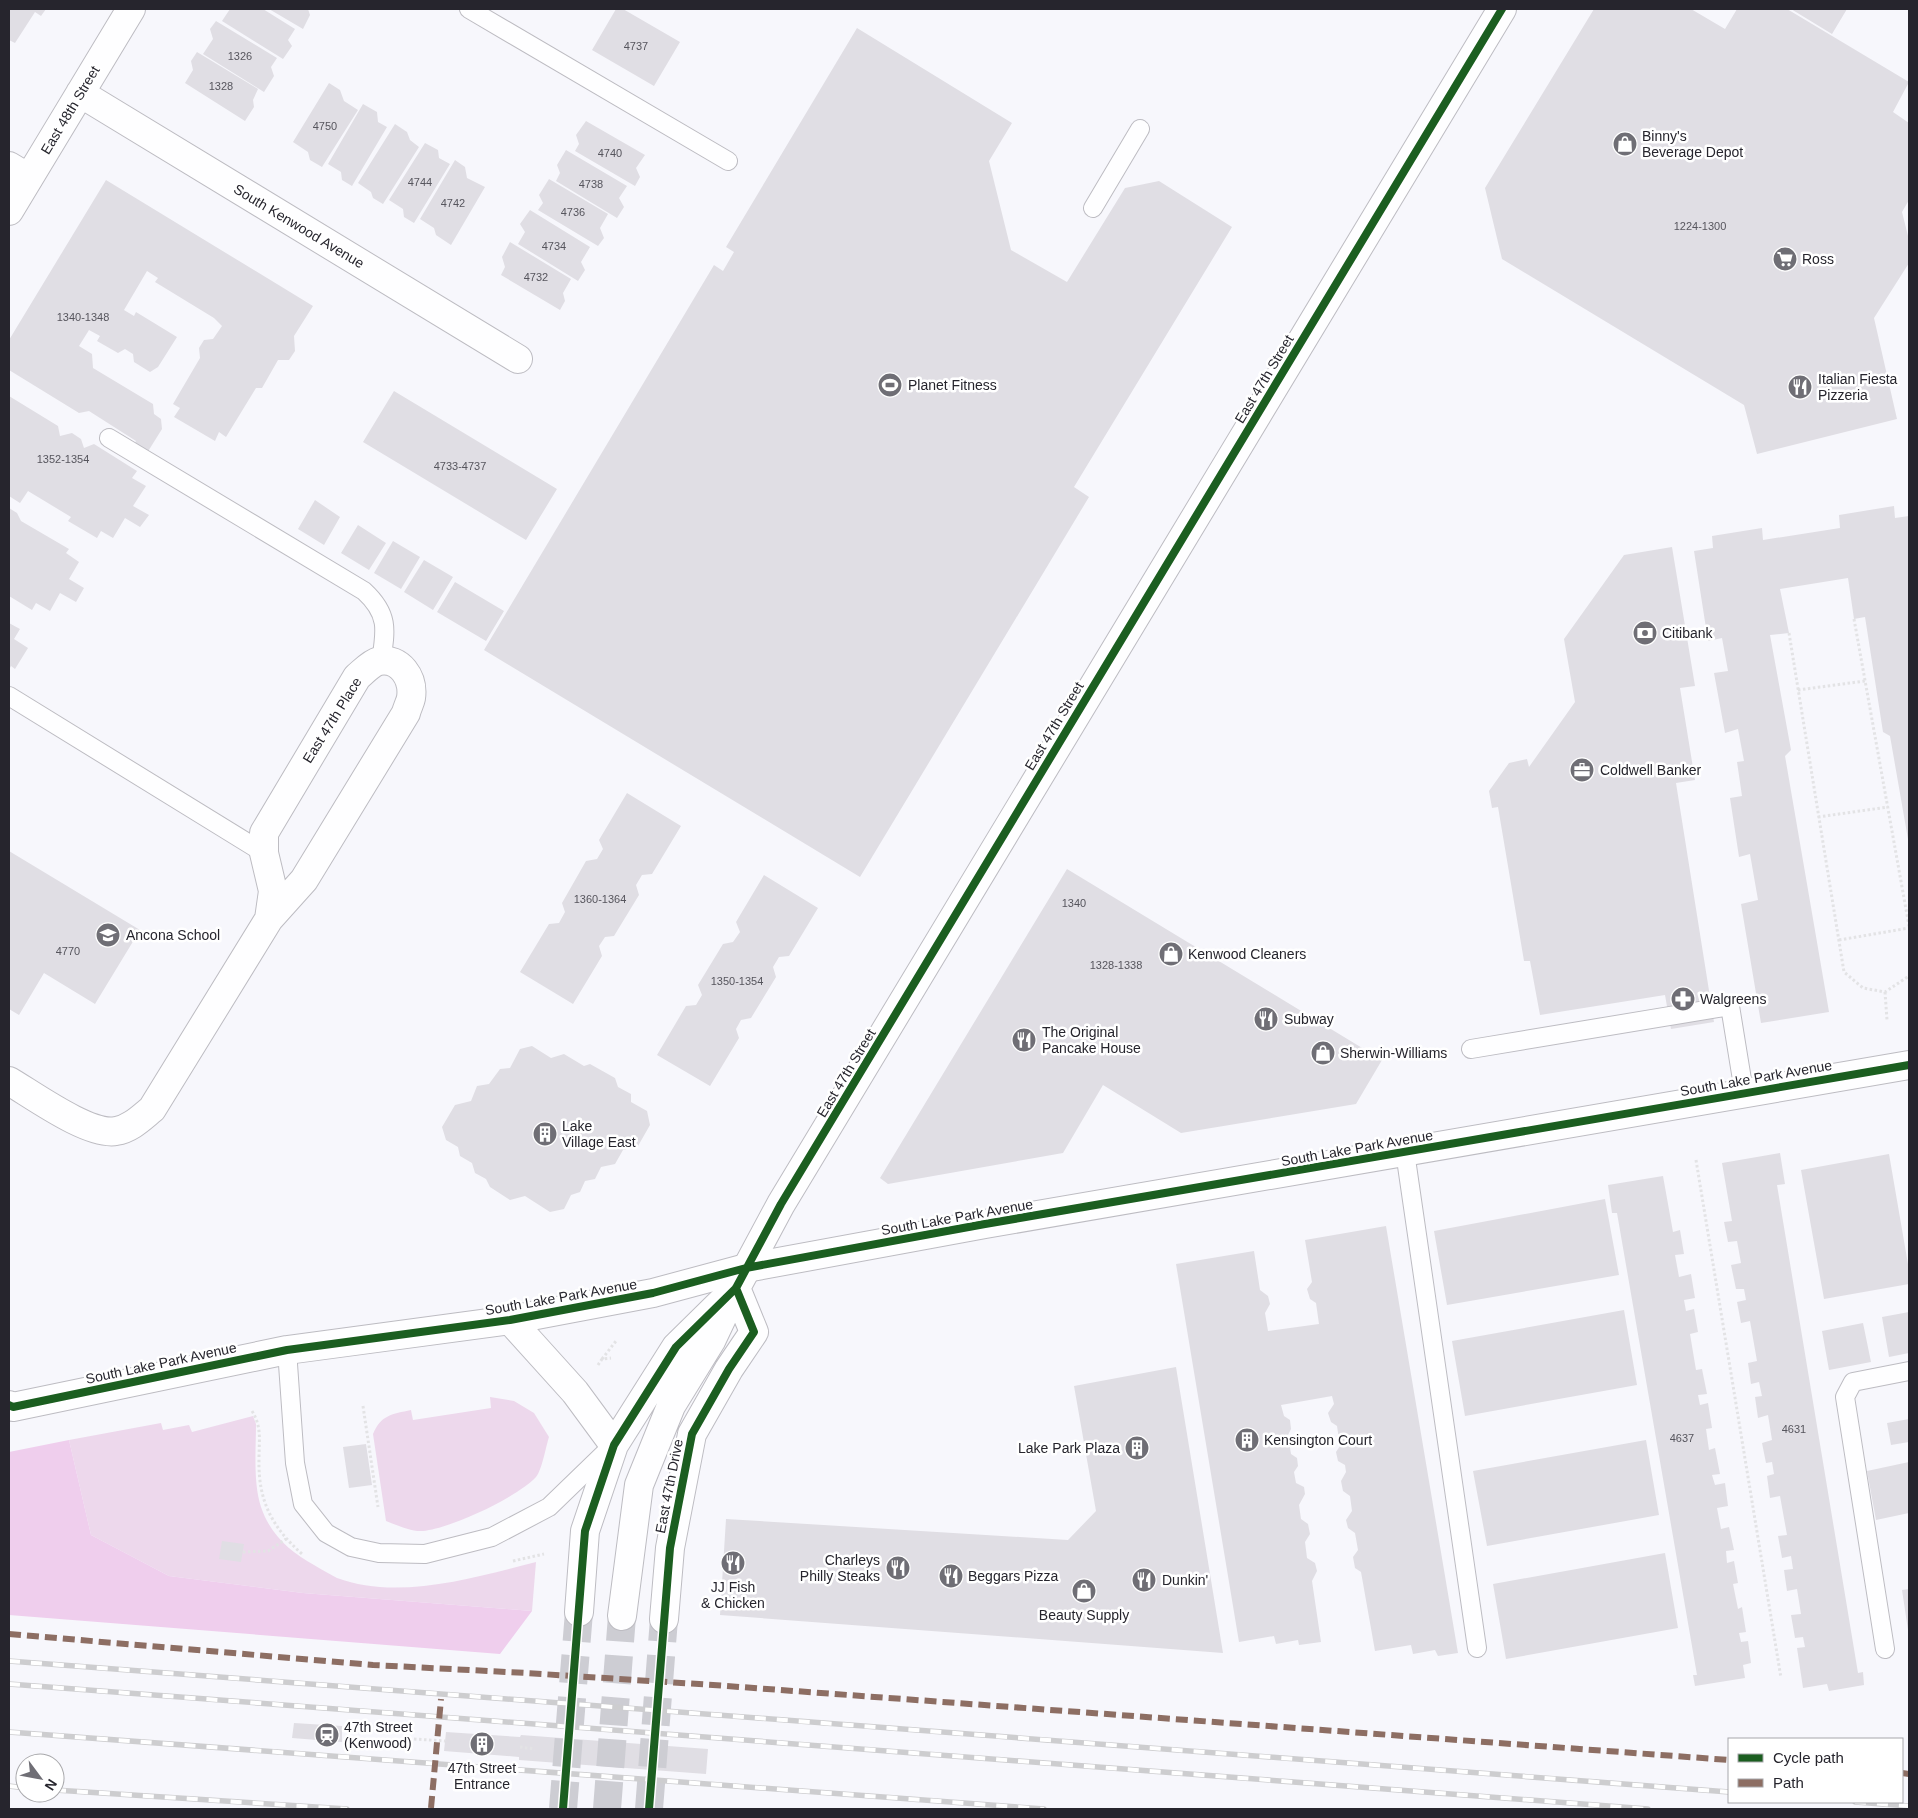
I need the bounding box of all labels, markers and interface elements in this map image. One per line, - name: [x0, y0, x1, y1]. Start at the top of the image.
- house number: 4737: [624, 40, 648, 52]
- house number: 1326: [228, 50, 252, 62]
- street label: East 48th Street: [37, 63, 103, 157]
- house number: 1328: [209, 80, 233, 92]
- house number: 4750: [313, 120, 337, 132]
- place label: Binny's Beverage Depot: [1642, 128, 1743, 160]
- shop icon: Binny's Beverage Depot: [1612, 131, 1638, 157]
- house number: 4740: [598, 147, 622, 159]
- house number: 4744: [408, 176, 432, 188]
- house number: 4738: [579, 178, 603, 190]
- street label: South Kenwood Avenue: [231, 181, 367, 271]
- house number: 4742: [441, 197, 465, 209]
- house number: 4736: [561, 206, 585, 218]
- house number: 1224-1300: [1674, 220, 1726, 232]
- house number: 4734: [542, 240, 566, 252]
- supermarket icon: Ross: [1772, 246, 1798, 272]
- place label: Ross: [1802, 251, 1834, 267]
- house number: 4732: [524, 271, 548, 283]
- house number: 1340-1348: [57, 311, 109, 323]
- street label: East 47th Street: [1231, 332, 1297, 426]
- place label: Italian Fiesta Pizzeria: [1818, 371, 1898, 403]
- sports icon: Planet Fitness: [877, 372, 903, 398]
- restaurant icon: Italian Fiesta Pizzeria: [1787, 374, 1813, 400]
- place label: Planet Fitness: [908, 377, 997, 393]
- house number: 1352-1354: [37, 453, 89, 465]
- house number: 4733-4737: [434, 460, 486, 472]
- bank icon: Citibank: [1632, 620, 1658, 646]
- place label: Citibank: [1662, 625, 1714, 641]
- street label: East 47th Place: [299, 674, 365, 766]
- street label: East 47th Street: [1021, 679, 1087, 773]
- office icon: Coldwell Banker: [1569, 757, 1595, 783]
- place label: Coldwell Banker: [1600, 762, 1701, 778]
- house number: 1360-1364: [574, 893, 626, 905]
- house number: 1340: [1062, 897, 1086, 909]
- school or university icon: Ancona School: [95, 922, 121, 948]
- place label: Ancona School: [126, 927, 220, 943]
- shop icon: Kenwood Cleaners: [1158, 941, 1184, 967]
- house number: 4770: [56, 945, 80, 957]
- place label: Kenwood Cleaners: [1188, 946, 1306, 962]
- house number: 1328-1338: [1090, 959, 1142, 971]
- house number: 1350-1354: [711, 975, 763, 987]
- pharmacy icon: Walgreens: [1670, 986, 1696, 1012]
- place label: Walgreens: [1700, 991, 1766, 1007]
- restaurant icon: Subway: [1253, 1006, 1279, 1032]
- place label: Subway: [1284, 1011, 1334, 1027]
- place label: The Original Pancake House: [1042, 1024, 1141, 1056]
- street label: East 47th Street: [813, 1026, 879, 1120]
- restaurant icon: The Original Pancake House: [1011, 1027, 1037, 1053]
- shop icon: Sherwin-Williams: [1310, 1040, 1336, 1066]
- place label: Sherwin-Williams: [1340, 1045, 1447, 1061]
- street label: South Lake Park Avenue: [1679, 1057, 1833, 1099]
- place label: Lake Village East: [562, 1118, 636, 1150]
- building icon: Lake Village East: [532, 1121, 558, 1147]
- street label: South Lake Park Avenue: [1280, 1127, 1434, 1169]
- street label: South Lake Park Avenue: [880, 1196, 1034, 1238]
- street label: South Lake Park Avenue: [484, 1276, 638, 1318]
- street label: South Lake Park Avenue: [84, 1339, 238, 1387]
- house number: 4631: [1782, 1423, 1806, 1435]
- building icon: Kensington Court: [1234, 1427, 1260, 1453]
- place label: Kensington Court: [1264, 1432, 1372, 1448]
- house number: 4637: [1670, 1432, 1694, 1444]
- building icon: Lake Park Plaza: [1124, 1435, 1150, 1461]
- street label: East 47th Drive: [652, 1437, 686, 1535]
- place label: Lake Park Plaza: [1018, 1440, 1120, 1456]
- restaurant icon: JJ Fish & Chicken: [720, 1550, 746, 1576]
- place label: Charleys Philly Steaks: [800, 1552, 880, 1584]
- restaurant icon: Charleys Philly Steaks: [885, 1555, 911, 1581]
- restaurant icon: Beggars Pizza: [938, 1563, 964, 1589]
- restaurant icon: Dunkin': [1131, 1567, 1157, 1593]
- place label: Beggars Pizza: [968, 1568, 1058, 1584]
- place label: Dunkin': [1162, 1572, 1208, 1588]
- shop icon: Beauty Supply: [1071, 1578, 1097, 1604]
- place label: JJ Fish & Chicken: [701, 1579, 765, 1611]
- place label: Beauty Supply: [1039, 1607, 1129, 1623]
- place label: 47th Street (Kenwood): [344, 1719, 413, 1751]
- station icon: 47th Street (Kenwood): [314, 1722, 340, 1748]
- building icon: 47th Street Entrance: [469, 1731, 495, 1757]
- legend: [1728, 1738, 1903, 1803]
- text: Cycle path: [1773, 1749, 1844, 1766]
- north arrow: [15, 1753, 65, 1803]
- place label: 47th Street Entrance: [448, 1760, 516, 1792]
- text: Path: [1773, 1774, 1804, 1791]
- text: N: [42, 1776, 60, 1793]

